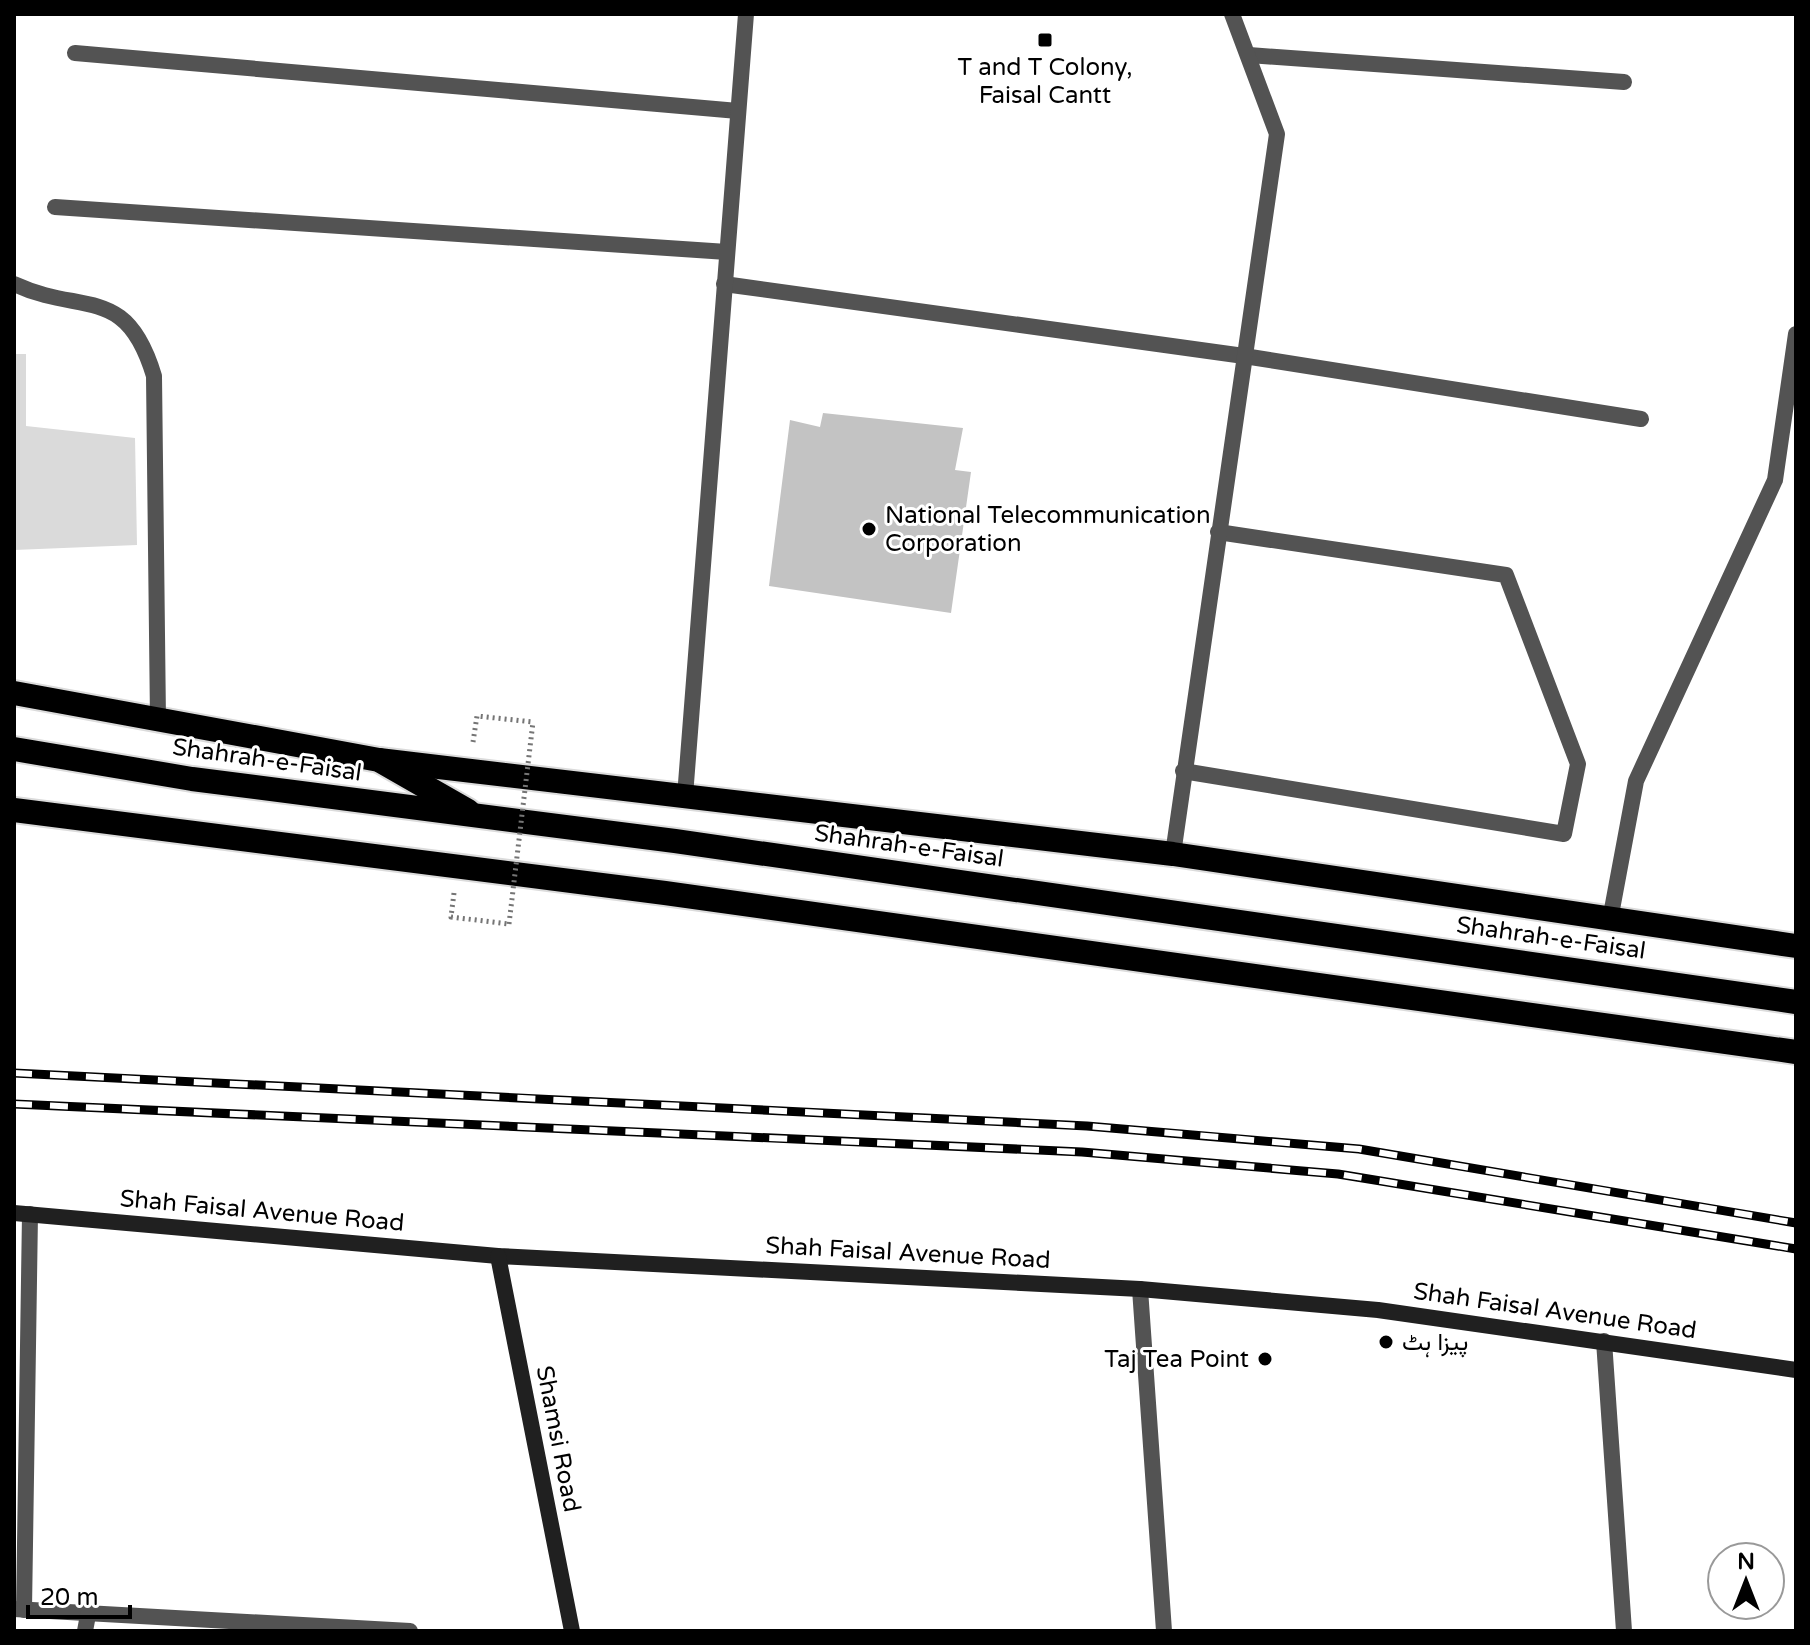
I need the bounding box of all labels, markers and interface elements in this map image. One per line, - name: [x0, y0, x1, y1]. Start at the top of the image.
- marker: T and T Colony, Faisal Cantt: [1036, 31, 1054, 49]
- place label: T and T Colony, Faisal Cantt: [957, 53, 1133, 110]
- place label: National Telecommunication Corporation: [885, 501, 1211, 558]
- marker: National Telecommunication Corporation: [860, 520, 878, 538]
- street label: Shahrah-e-Faisal: [170, 732, 364, 788]
- street label: Shahrah-e-Faisal: [812, 818, 1006, 874]
- street label: Shahrah-e-Faisal: [1454, 910, 1648, 966]
- street label: Shah Faisal Avenue Road: [119, 1184, 405, 1238]
- street label: Shah Faisal Avenue Road: [765, 1231, 1051, 1275]
- street label: Shah Faisal Avenue Road: [1412, 1277, 1698, 1345]
- place label: پیزا ہٹ: [1402, 1328, 1468, 1358]
- marker: پیزا ہٹ: [1377, 1333, 1395, 1351]
- place label: Taj Tea Point: [1104, 1345, 1249, 1374]
- marker: Taj Tea Point: [1256, 1350, 1274, 1368]
- street label: Shamsi Road: [530, 1363, 586, 1515]
- north arrow: [1706, 1541, 1786, 1621]
- text: N: [1737, 1549, 1755, 1575]
- scale bar: [28, 1569, 130, 1619]
- text: 20 m: [40, 1583, 98, 1612]

